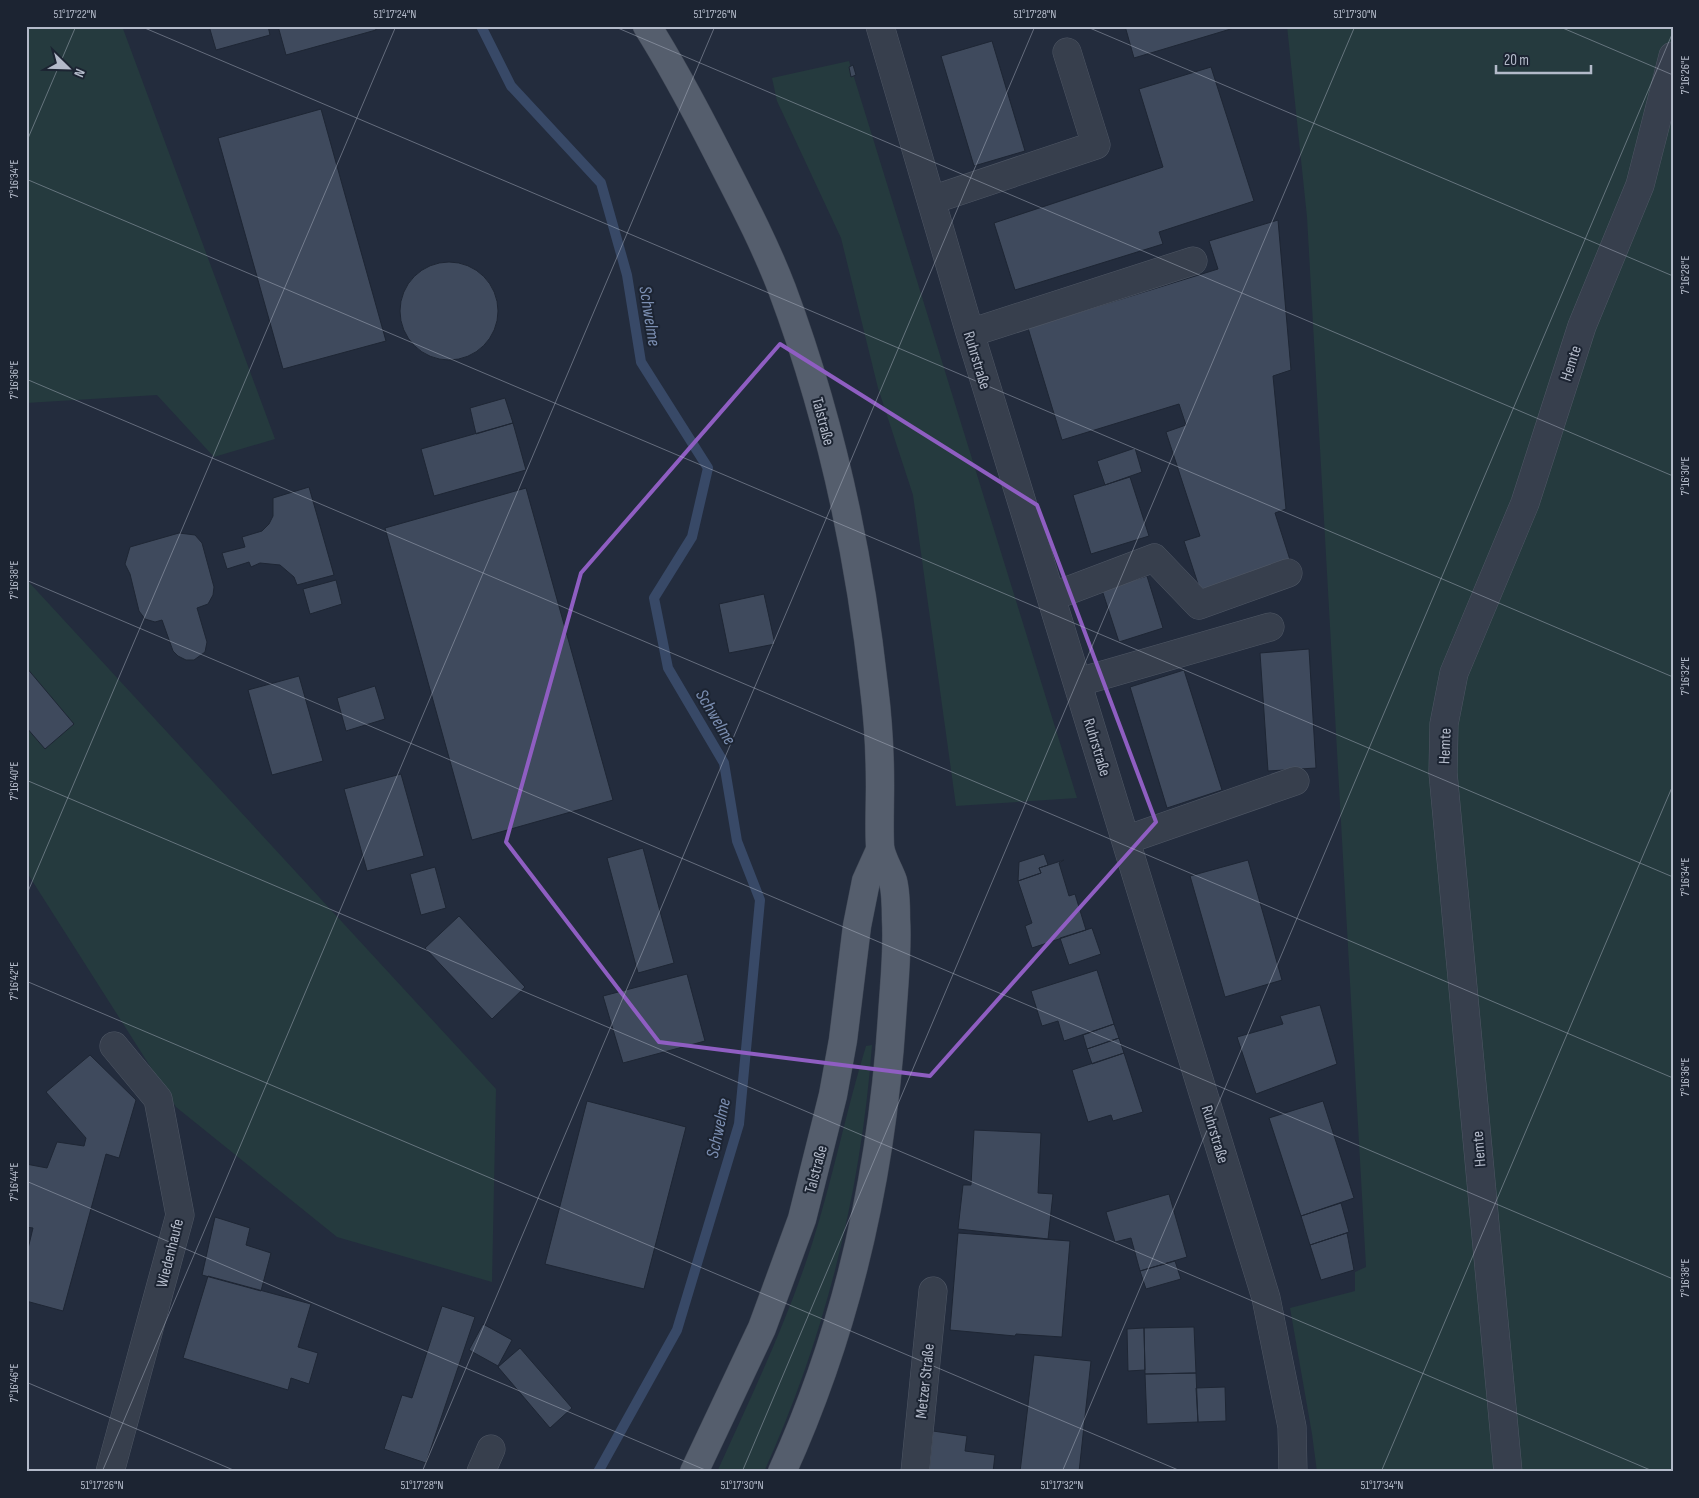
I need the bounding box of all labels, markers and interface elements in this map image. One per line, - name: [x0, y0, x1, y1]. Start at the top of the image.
- text: 51°17'22"N: [54, 7, 96, 22]
- text: 51°17'24"N: [374, 7, 416, 22]
- text: 51°17'26"N: [693, 7, 737, 22]
- text: 51°17'28"N: [1014, 7, 1056, 22]
- text: 51°17'30"N: [1333, 7, 1377, 22]
- north arrow: [42, 42, 92, 92]
- scale bar: [1496, 42, 1592, 74]
- text: 20 m: [1504, 51, 1529, 70]
- text: 7°16'26"E: [1678, 56, 1693, 94]
- text: N: [70, 66, 89, 80]
- text: 7°16'34"E: [7, 160, 22, 198]
- text: 7°16'28"E: [1678, 256, 1693, 294]
- water label: Schwelme: [634, 284, 665, 348]
- street label: Ruhrstraße: [959, 329, 994, 392]
- street label: Hemte: [1557, 343, 1586, 384]
- text: 7°16'36"E: [7, 361, 22, 399]
- street label: Talstraße: [807, 395, 838, 447]
- text: 7°16'30"E: [1678, 456, 1693, 496]
- text: 7°16'38"E: [7, 561, 22, 599]
- text: 7°16'32"E: [1678, 657, 1693, 695]
- water label: Schwelme: [691, 686, 740, 749]
- street label: Ruhrstraße: [1079, 716, 1114, 779]
- street label: Hemte: [1435, 728, 1456, 764]
- text: 7°16'40"E: [7, 761, 22, 800]
- text: 7°16'34"E: [1678, 858, 1693, 896]
- text: 7°16'42"E: [7, 962, 22, 1000]
- text: 7°16'36"E: [1678, 1058, 1693, 1096]
- water label: Schwelme: [702, 1096, 735, 1160]
- street label: Ruhrstraße: [1197, 1103, 1232, 1166]
- street label: Hemte: [1468, 1130, 1491, 1168]
- street label: Talstraße: [801, 1143, 832, 1195]
- text: 7°16'44"E: [7, 1163, 22, 1201]
- street label: Wiedenhaufe: [153, 1217, 188, 1290]
- text: 7°16'38"E: [1678, 1259, 1693, 1297]
- street label: Metzer Straße: [912, 1343, 939, 1420]
- text: 7°16'46"E: [7, 1364, 22, 1402]
- text: 51°17'26"N: [80, 1478, 124, 1493]
- text: 51°17'28"N: [401, 1478, 443, 1493]
- text: 51°17'30"N: [720, 1478, 764, 1493]
- text: 51°17'32"N: [1041, 1478, 1083, 1493]
- text: 51°17'34"N: [1361, 1478, 1403, 1493]

